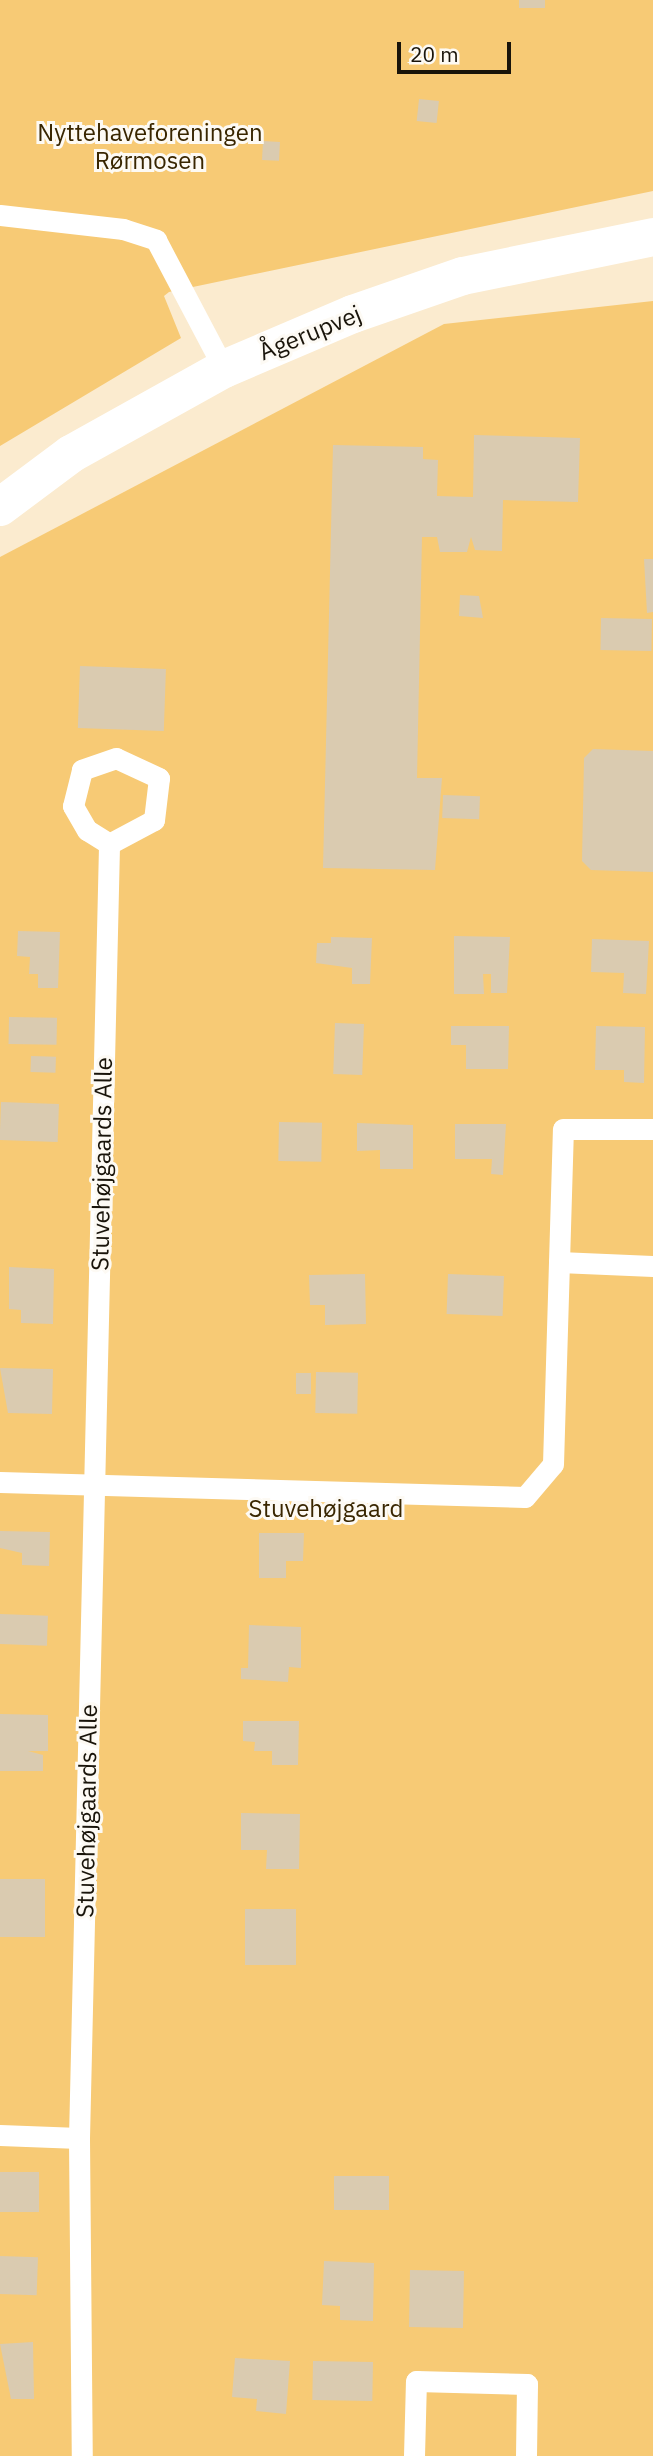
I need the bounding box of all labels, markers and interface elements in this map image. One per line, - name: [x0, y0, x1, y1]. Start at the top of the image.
- scale bar: [401, 28, 515, 72]
- text: 20 m: [410, 40, 459, 68]
- park label: Nyttehaveforeningen Rørmosen: [37, 119, 263, 175]
- street label: Ågerupvej: [255, 299, 365, 367]
- street label: Stuvehøjgaards Alle: [86, 1057, 118, 1271]
- park label: Stuvehøjgaard: [249, 1495, 403, 1523]
- street label: Stuvehøjgaards Alle: [71, 1704, 103, 1918]

